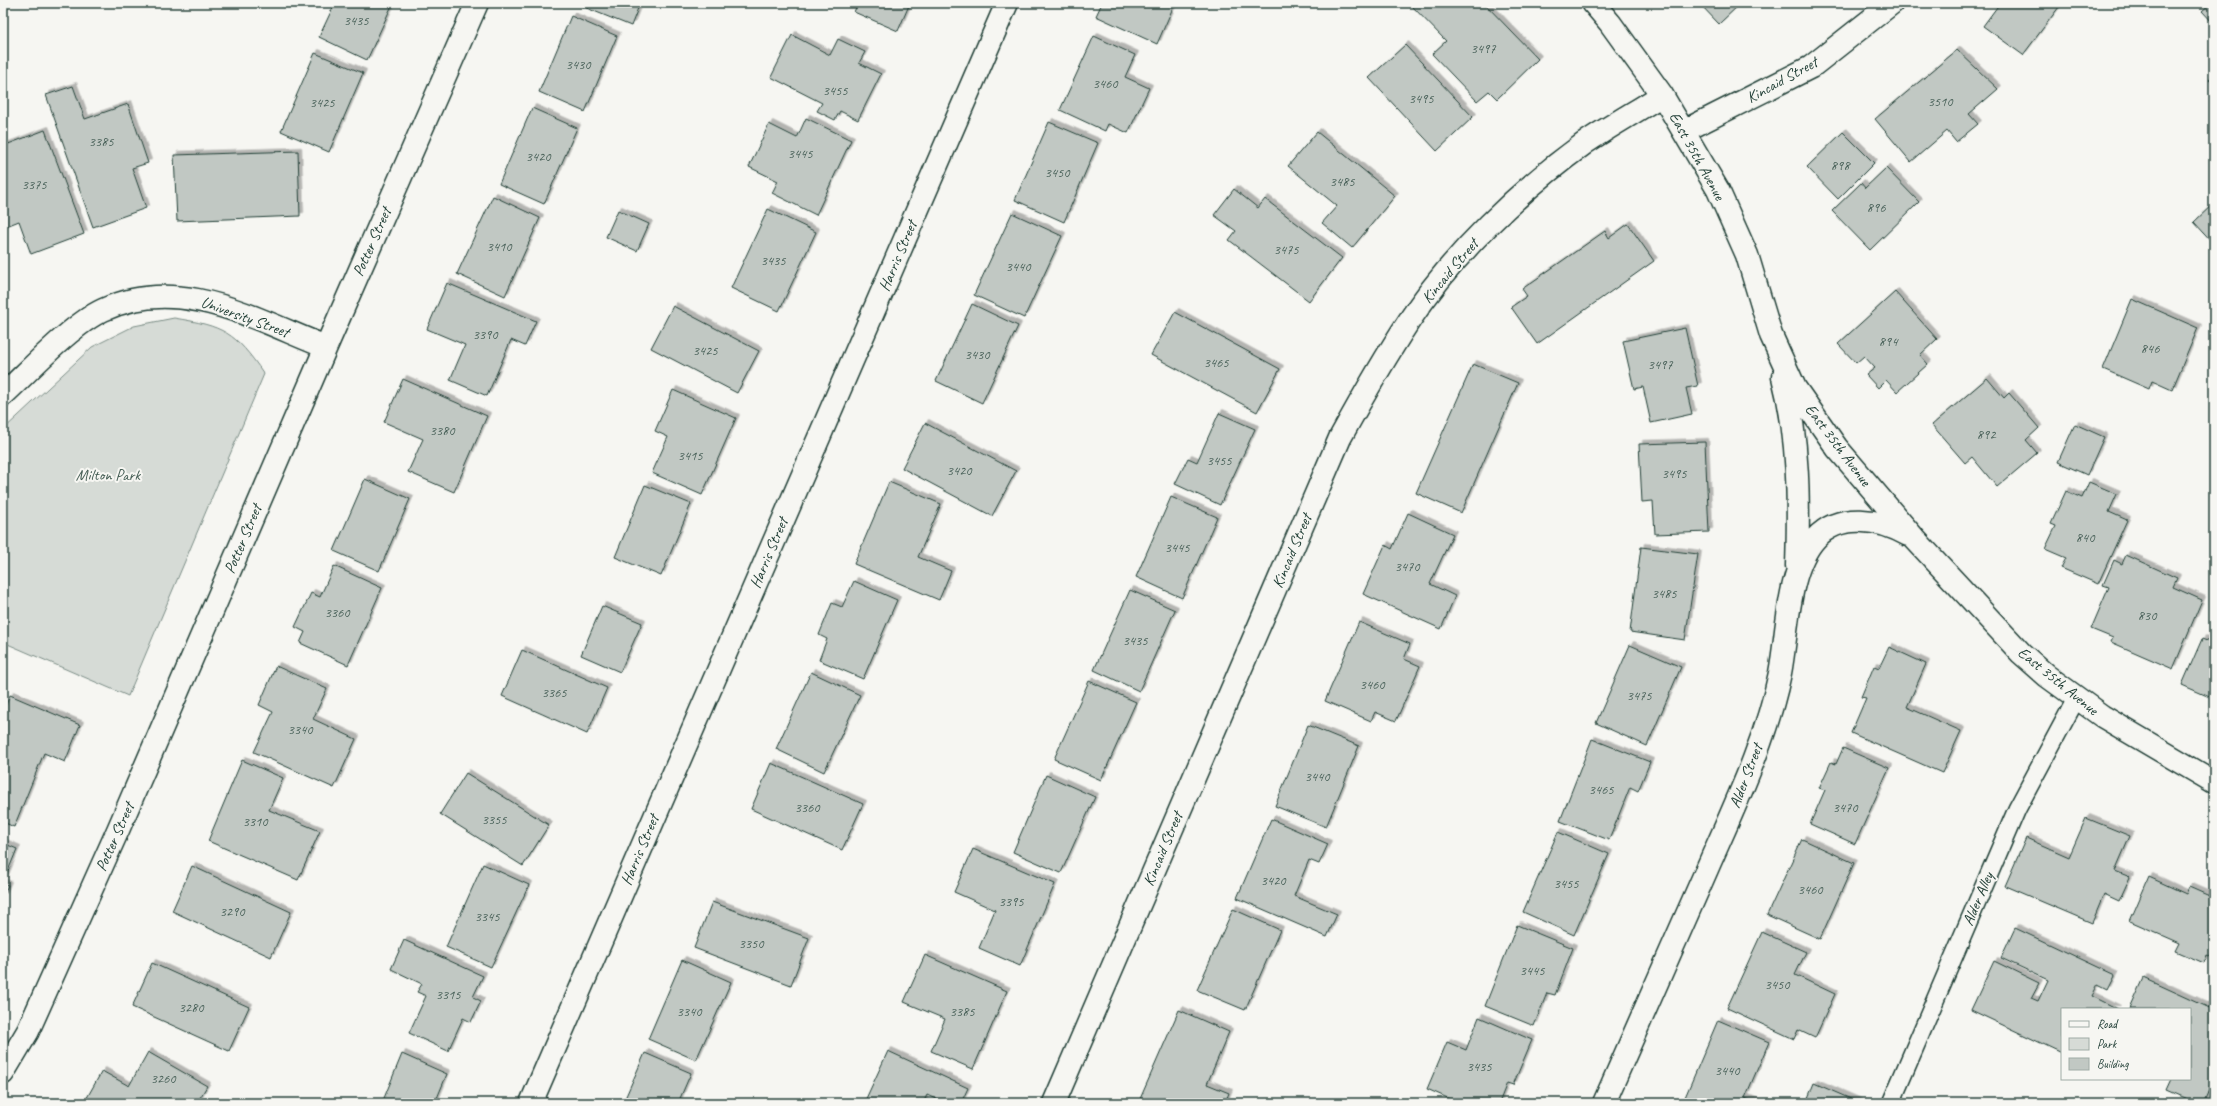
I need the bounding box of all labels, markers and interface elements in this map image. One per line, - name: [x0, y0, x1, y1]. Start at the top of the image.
- house number: 3435: [343, 12, 369, 29]
- house number: 3497: [1470, 40, 1496, 57]
- street label: Kincaid Street: [1743, 51, 1823, 108]
- house number: 3430: [565, 56, 592, 73]
- house number: 3460: [1092, 75, 1119, 92]
- house number: 3455: [822, 82, 848, 99]
- house number: 3495: [1408, 90, 1434, 107]
- house number: 3510: [1927, 93, 1954, 110]
- house number: 3425: [309, 94, 335, 111]
- street label: East 35th Avenue: [1665, 108, 1730, 205]
- house number: 3385: [88, 133, 114, 150]
- house number: 3445: [787, 145, 813, 162]
- house number: 3420: [525, 148, 552, 165]
- house number: 898: [1831, 157, 1851, 174]
- house number: 3450: [1044, 164, 1071, 181]
- house number: 3485: [1329, 173, 1355, 190]
- house number: 3375: [21, 176, 47, 193]
- house number: 896: [1867, 199, 1886, 216]
- street label: Potter Street: [348, 202, 397, 279]
- street label: Harris Street: [874, 215, 923, 294]
- street label: Kincaid Street: [1417, 232, 1485, 307]
- house number: 3410: [486, 238, 513, 255]
- house number: 3475: [1273, 241, 1299, 258]
- house number: 3435: [760, 252, 786, 269]
- house number: 3440: [1005, 258, 1032, 275]
- street label: University Street: [198, 292, 294, 343]
- house number: 3390: [472, 326, 499, 343]
- house number: 894: [1879, 333, 1899, 350]
- house number: 846: [2141, 340, 2160, 357]
- house number: 3425: [692, 342, 718, 359]
- house number: 3430: [964, 346, 991, 363]
- house number: 3465: [1203, 354, 1229, 371]
- house number: 3497: [1647, 356, 1673, 373]
- street label: East 35th Avenue: [1801, 400, 1876, 491]
- house number: 3380: [429, 422, 456, 439]
- house number: 892: [1977, 426, 1997, 443]
- house number: 3415: [677, 447, 703, 464]
- house number: 3455: [1206, 452, 1232, 469]
- house number: 3420: [946, 462, 973, 479]
- park label: Milton Park: [76, 465, 141, 485]
- house number: 3495: [1661, 465, 1687, 482]
- street label: Potter Street: [220, 499, 267, 576]
- street label: Kincaid Street: [1267, 509, 1318, 591]
- street label: Harris Street: [745, 512, 794, 591]
- house number: 840: [2076, 529, 2096, 546]
- house number: 3445: [1164, 539, 1190, 556]
- house number: 3470: [1394, 558, 1421, 575]
- house number: 3485: [1651, 585, 1677, 602]
- house number: 3360: [324, 604, 351, 621]
- house number: 830: [2138, 607, 2158, 624]
- house number: 3435: [1122, 632, 1148, 649]
- street label: East 35th Avenue: [2014, 642, 2104, 721]
- house number: 3460: [1359, 676, 1386, 693]
- house number: 3365: [541, 684, 567, 701]
- house number: 3475: [1626, 687, 1652, 704]
- house number: 3340: [287, 721, 314, 738]
- street label: Alder Street: [1725, 739, 1768, 811]
- house number: 3440: [1304, 768, 1331, 785]
- house number: 3465: [1588, 781, 1614, 798]
- street label: Potter Street: [91, 797, 140, 874]
- house number: 3360: [794, 799, 821, 816]
- house number: 3470: [1832, 799, 1859, 816]
- street label: Kincaid Street: [1138, 807, 1189, 889]
- street label: Harris Street: [616, 809, 665, 888]
- house number: 3355: [481, 811, 507, 828]
- house number: 3310: [242, 813, 269, 830]
- street label: Alder Alley: [1958, 868, 1999, 929]
- house number: 3420: [1260, 872, 1287, 889]
- house number: 3455: [1553, 875, 1579, 892]
- house number: 3460: [1797, 881, 1824, 898]
- house number: 3395: [998, 893, 1024, 910]
- house number: 3290: [219, 903, 246, 920]
- house number: 3345: [474, 908, 500, 925]
- house number: 3350: [738, 935, 765, 952]
- house number: 3445: [1519, 962, 1545, 979]
- house number: 3450: [1764, 976, 1791, 993]
- house number: 3315: [435, 986, 461, 1003]
- house number: 3280: [178, 999, 205, 1016]
- house number: 3340: [676, 1003, 703, 1020]
- house number: 3385: [949, 1003, 975, 1020]
- legend: [2061, 1008, 2191, 1080]
- text: Road: [2097, 1016, 2119, 1032]
- text: Park: [2097, 1036, 2118, 1052]
- text: Building: [2097, 1056, 2129, 1072]
- house number: 3435: [1466, 1058, 1492, 1075]
- house number: 3440: [1714, 1062, 1741, 1079]
- house number: 3260: [150, 1070, 177, 1087]

